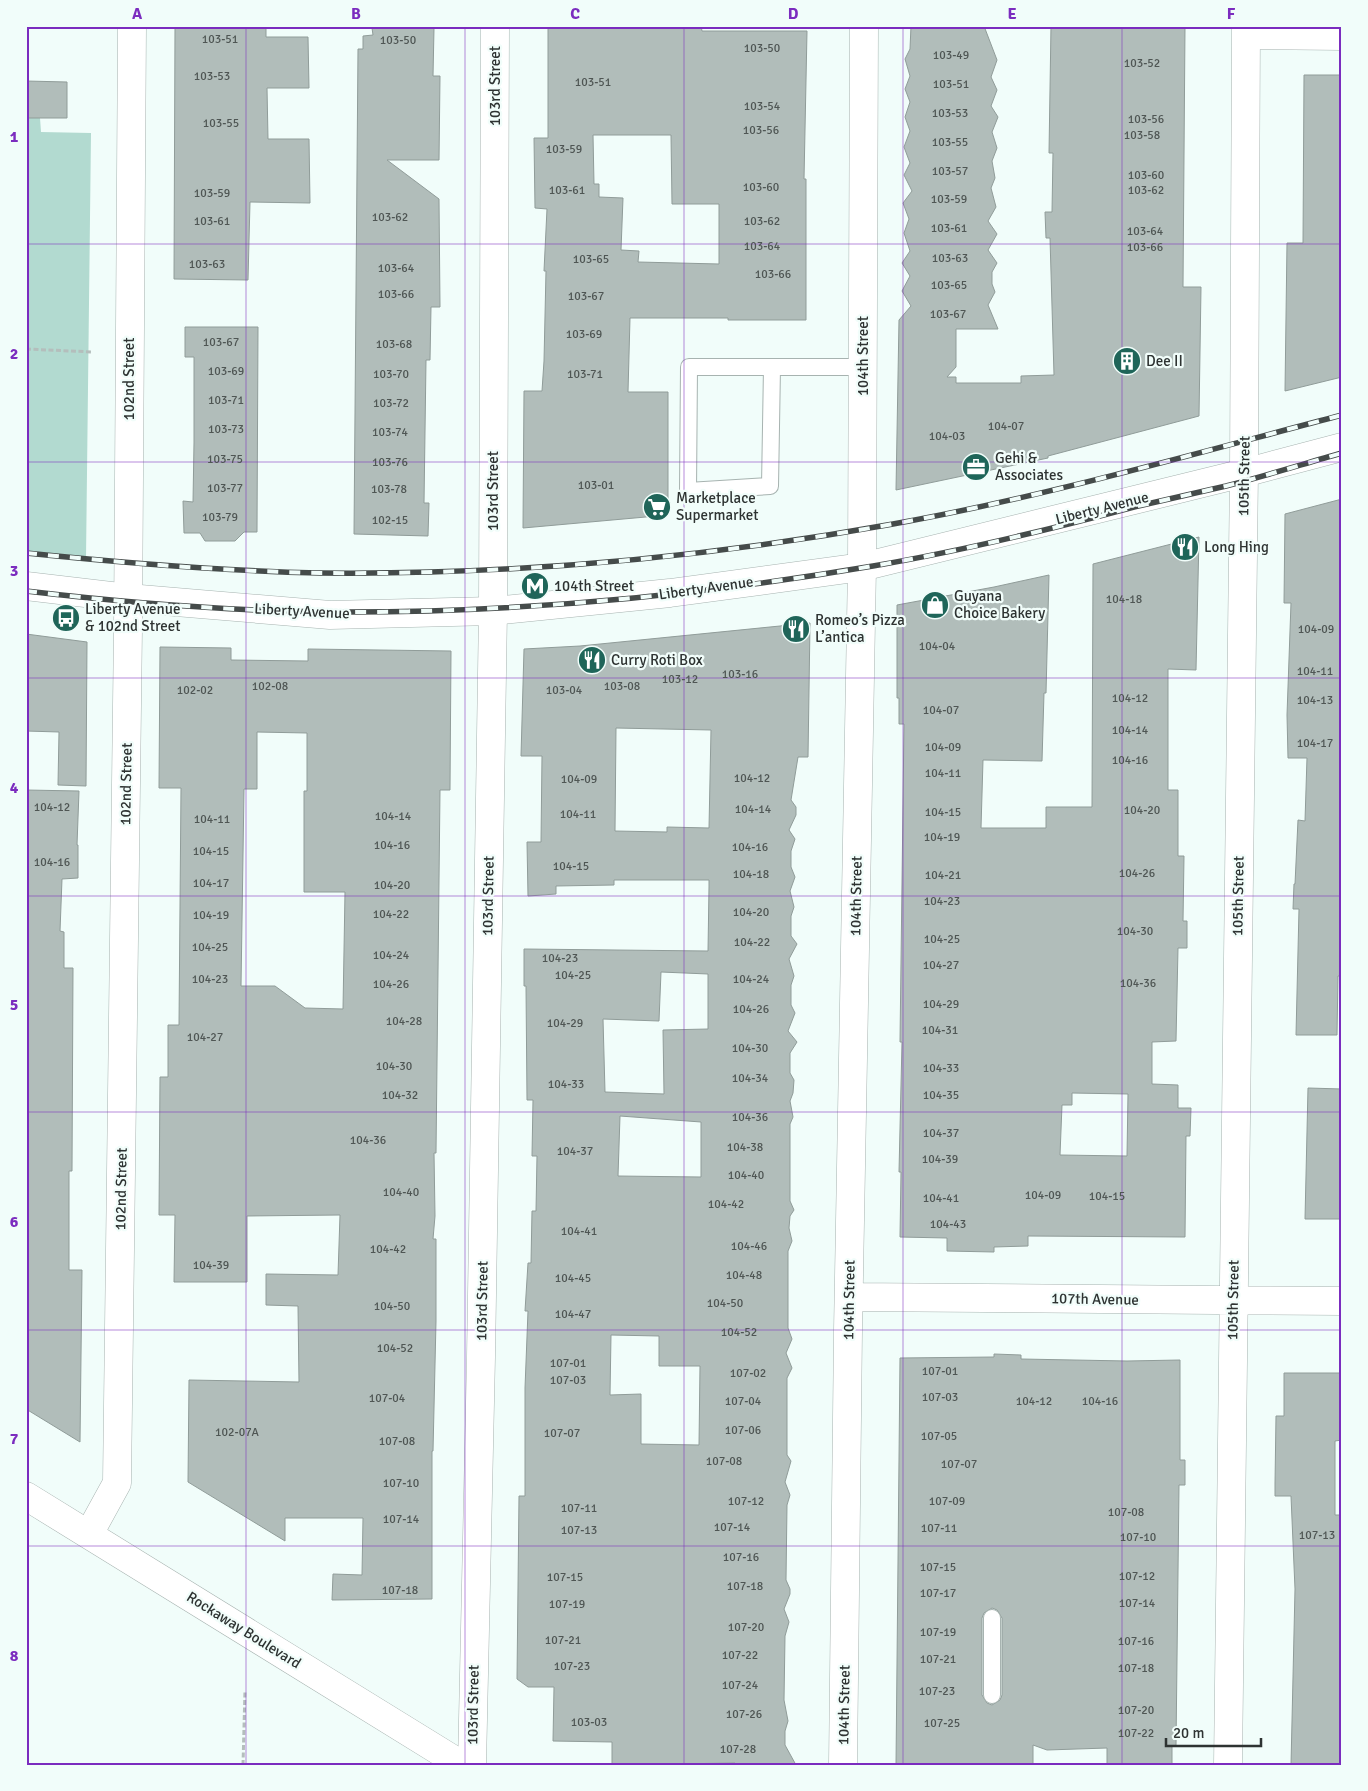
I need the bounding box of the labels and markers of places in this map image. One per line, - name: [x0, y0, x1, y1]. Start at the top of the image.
- building icon: Dee II: [1112, 346, 1142, 376]
- place label: Dee II: [1146, 352, 1183, 370]
- place label: Gehi & Associates: [995, 449, 1063, 484]
- office icon: Gehi & Associates: [961, 452, 991, 482]
- place label: Marketplace Supermarket: [676, 489, 759, 524]
- supermarket icon: Marketplace Supermarket: [642, 492, 672, 522]
- restaurant icon: Long Hing: [1170, 532, 1200, 562]
- place label: Long Hing: [1204, 538, 1269, 556]
- metro station icon: 104th Street: [520, 571, 550, 601]
- place label: 104th Street: [554, 577, 634, 595]
- place label: Guyana Choice Bakery: [954, 587, 1045, 622]
- shop icon: Guyana Choice Bakery: [920, 590, 950, 620]
- place label: Liberty Avenue & 102nd Street: [85, 600, 180, 635]
- bus stop icon: Liberty Avenue & 102nd Street: [51, 603, 81, 633]
- place label: Romeo’s Pizza L’antica: [815, 611, 905, 646]
- restaurant icon: Romeo’s Pizza L’antica: [781, 614, 811, 644]
- restaurant icon: Curry Roti Box: [577, 645, 607, 675]
- place label: Curry Roti Box: [611, 651, 703, 669]

